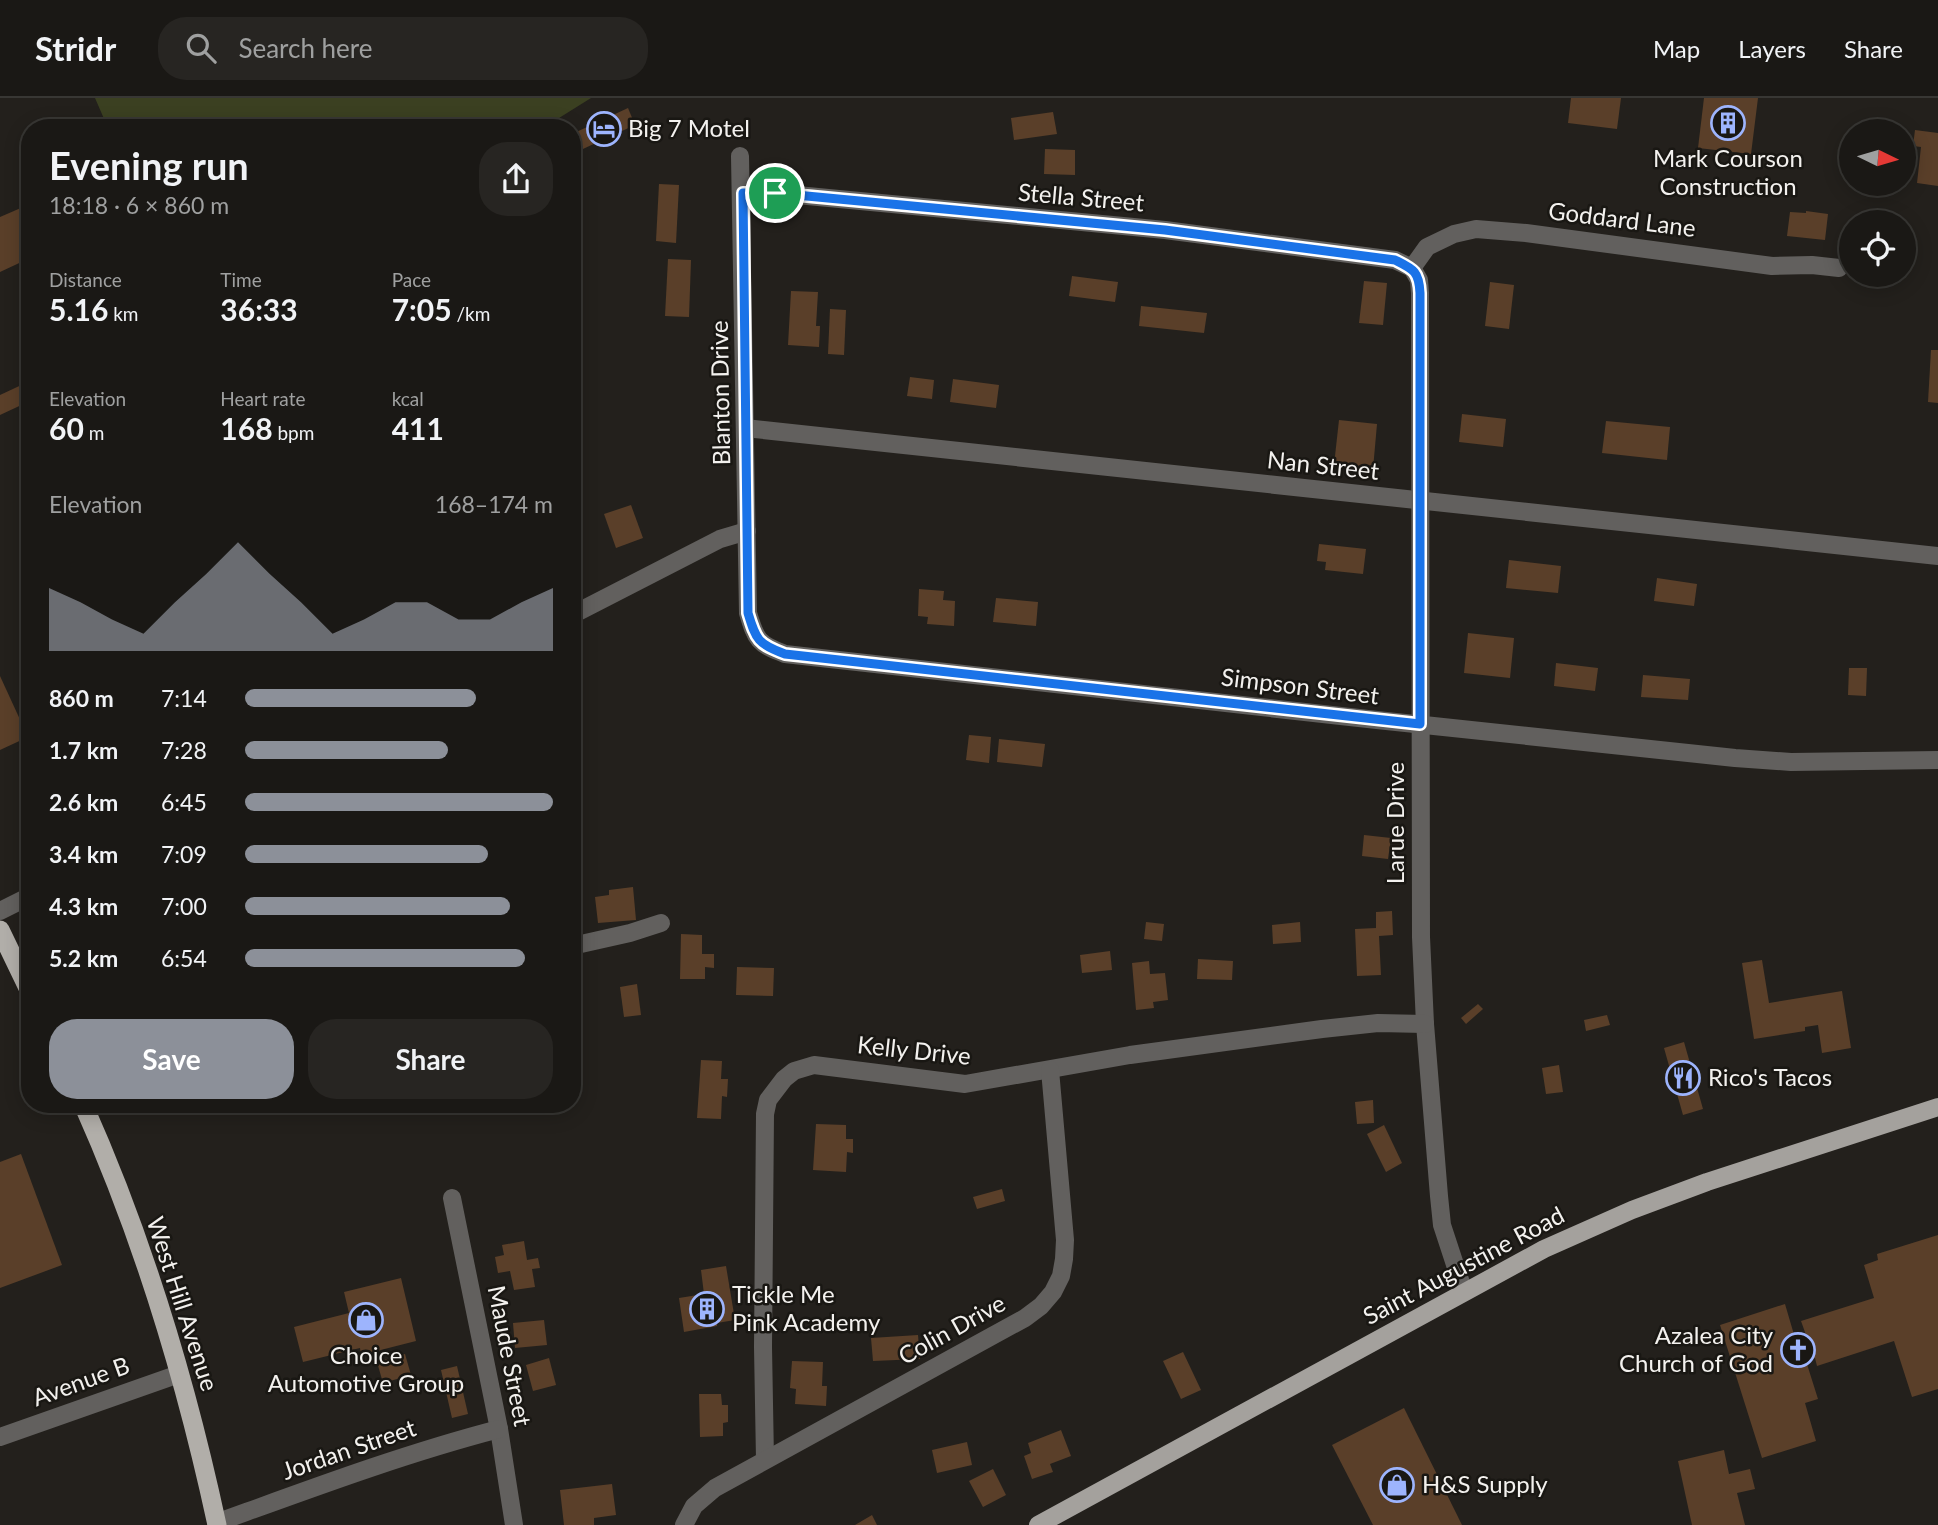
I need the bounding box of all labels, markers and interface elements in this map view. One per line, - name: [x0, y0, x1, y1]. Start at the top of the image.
- search box: [158, 17, 648, 80]
- text: Stridr: [35, 28, 116, 68]
- icon: search: [182, 29, 220, 67]
- text: Search here: [238, 32, 372, 64]
- text: Map: [1653, 34, 1700, 63]
- text: Layers: [1738, 34, 1806, 63]
- text: Share: [1844, 34, 1903, 63]
- building icon: Mark Courson Construction: [1709, 104, 1747, 142]
- hotel icon: Big 7 Motel: [585, 110, 623, 148]
- place label: Big 7 Motel: [628, 113, 750, 142]
- north arrow: [1839, 119, 1916, 196]
- map controls: [1839, 119, 1916, 287]
- text: Evening run: [49, 142, 249, 188]
- button: share: [479, 142, 553, 216]
- place label: Mark Courson Construction: [1653, 143, 1803, 200]
- pin: [745, 163, 805, 223]
- icon: arrive: [756, 174, 794, 212]
- street label: Stella Street: [1017, 177, 1146, 216]
- text: 18:18 · 6 × 860 m: [49, 191, 229, 219]
- street label: Goddard Lane: [1547, 195, 1697, 242]
- button: locate: [1839, 210, 1916, 287]
- text: Distance: [49, 268, 122, 291]
- text: Time: [220, 268, 262, 291]
- text: Pace: [392, 268, 431, 291]
- text: 5.16: [49, 291, 108, 327]
- text: 36:33: [220, 291, 298, 327]
- text: 7:05: [392, 291, 452, 327]
- text: km: [108, 302, 138, 325]
- text: /km: [452, 302, 490, 325]
- street label: Blanton Drive: [704, 320, 735, 466]
- text: Elevation: [49, 387, 126, 410]
- text: Heart rate: [220, 387, 306, 410]
- text: kcal: [392, 387, 424, 410]
- text: 60: [49, 410, 84, 446]
- text: 168: [220, 410, 273, 446]
- text: 411: [392, 410, 444, 446]
- text: m: [84, 421, 104, 444]
- text: bpm: [273, 421, 314, 444]
- street label: Nan Street: [1266, 444, 1381, 485]
- text: Elevation: [49, 490, 142, 518]
- text: 168–174 m: [435, 490, 553, 518]
- street label: Simpson Street: [1220, 661, 1381, 710]
- text: 860 m: [49, 684, 114, 712]
- text: 7:14: [161, 684, 207, 712]
- text: 1.7 km: [49, 736, 118, 764]
- text: 7:28: [161, 736, 207, 764]
- street label: Larue Drive: [1380, 762, 1409, 884]
- text: 2.6 km: [49, 788, 118, 816]
- text: 6:45: [161, 788, 207, 816]
- text: 3.4 km: [49, 840, 118, 868]
- text: 7:09: [161, 840, 207, 868]
- text: 4.3 km: [49, 892, 118, 920]
- text: 7:00: [161, 892, 207, 920]
- text: 5.2 km: [49, 944, 118, 972]
- text: 6:54: [161, 944, 207, 972]
- button: Save: [49, 1019, 294, 1099]
- button: Share: [308, 1019, 553, 1099]
- street label: Kelly Drive: [856, 1029, 972, 1070]
- restaurant icon: Rico's Tacos: [1664, 1059, 1702, 1097]
- place label: Rico's Tacos: [1708, 1062, 1832, 1091]
- street label: Saint Augustine Road: [1358, 1199, 1569, 1330]
- street label: West Hill Avenue: [142, 1213, 225, 1394]
- place label: Tickle Me Pink Academy: [732, 1279, 881, 1336]
- street label: Maude Street: [483, 1283, 538, 1429]
- street label: Colin Drive: [893, 1288, 1010, 1370]
- building icon: Tickle Me Pink Academy: [688, 1290, 726, 1328]
- shop icon: Choice Automotive Group: [347, 1301, 385, 1339]
- place label: Azalea City Church of God: [1619, 1320, 1774, 1377]
- church icon: Azalea City Church of God: [1779, 1331, 1817, 1369]
- place label: Choice Automotive Group: [268, 1340, 464, 1397]
- street label: Avenue B: [28, 1350, 133, 1412]
- street label: Jordan Street: [278, 1412, 420, 1485]
- shop icon: H&S Supply: [1378, 1466, 1416, 1504]
- place label: H&S Supply: [1422, 1469, 1548, 1498]

